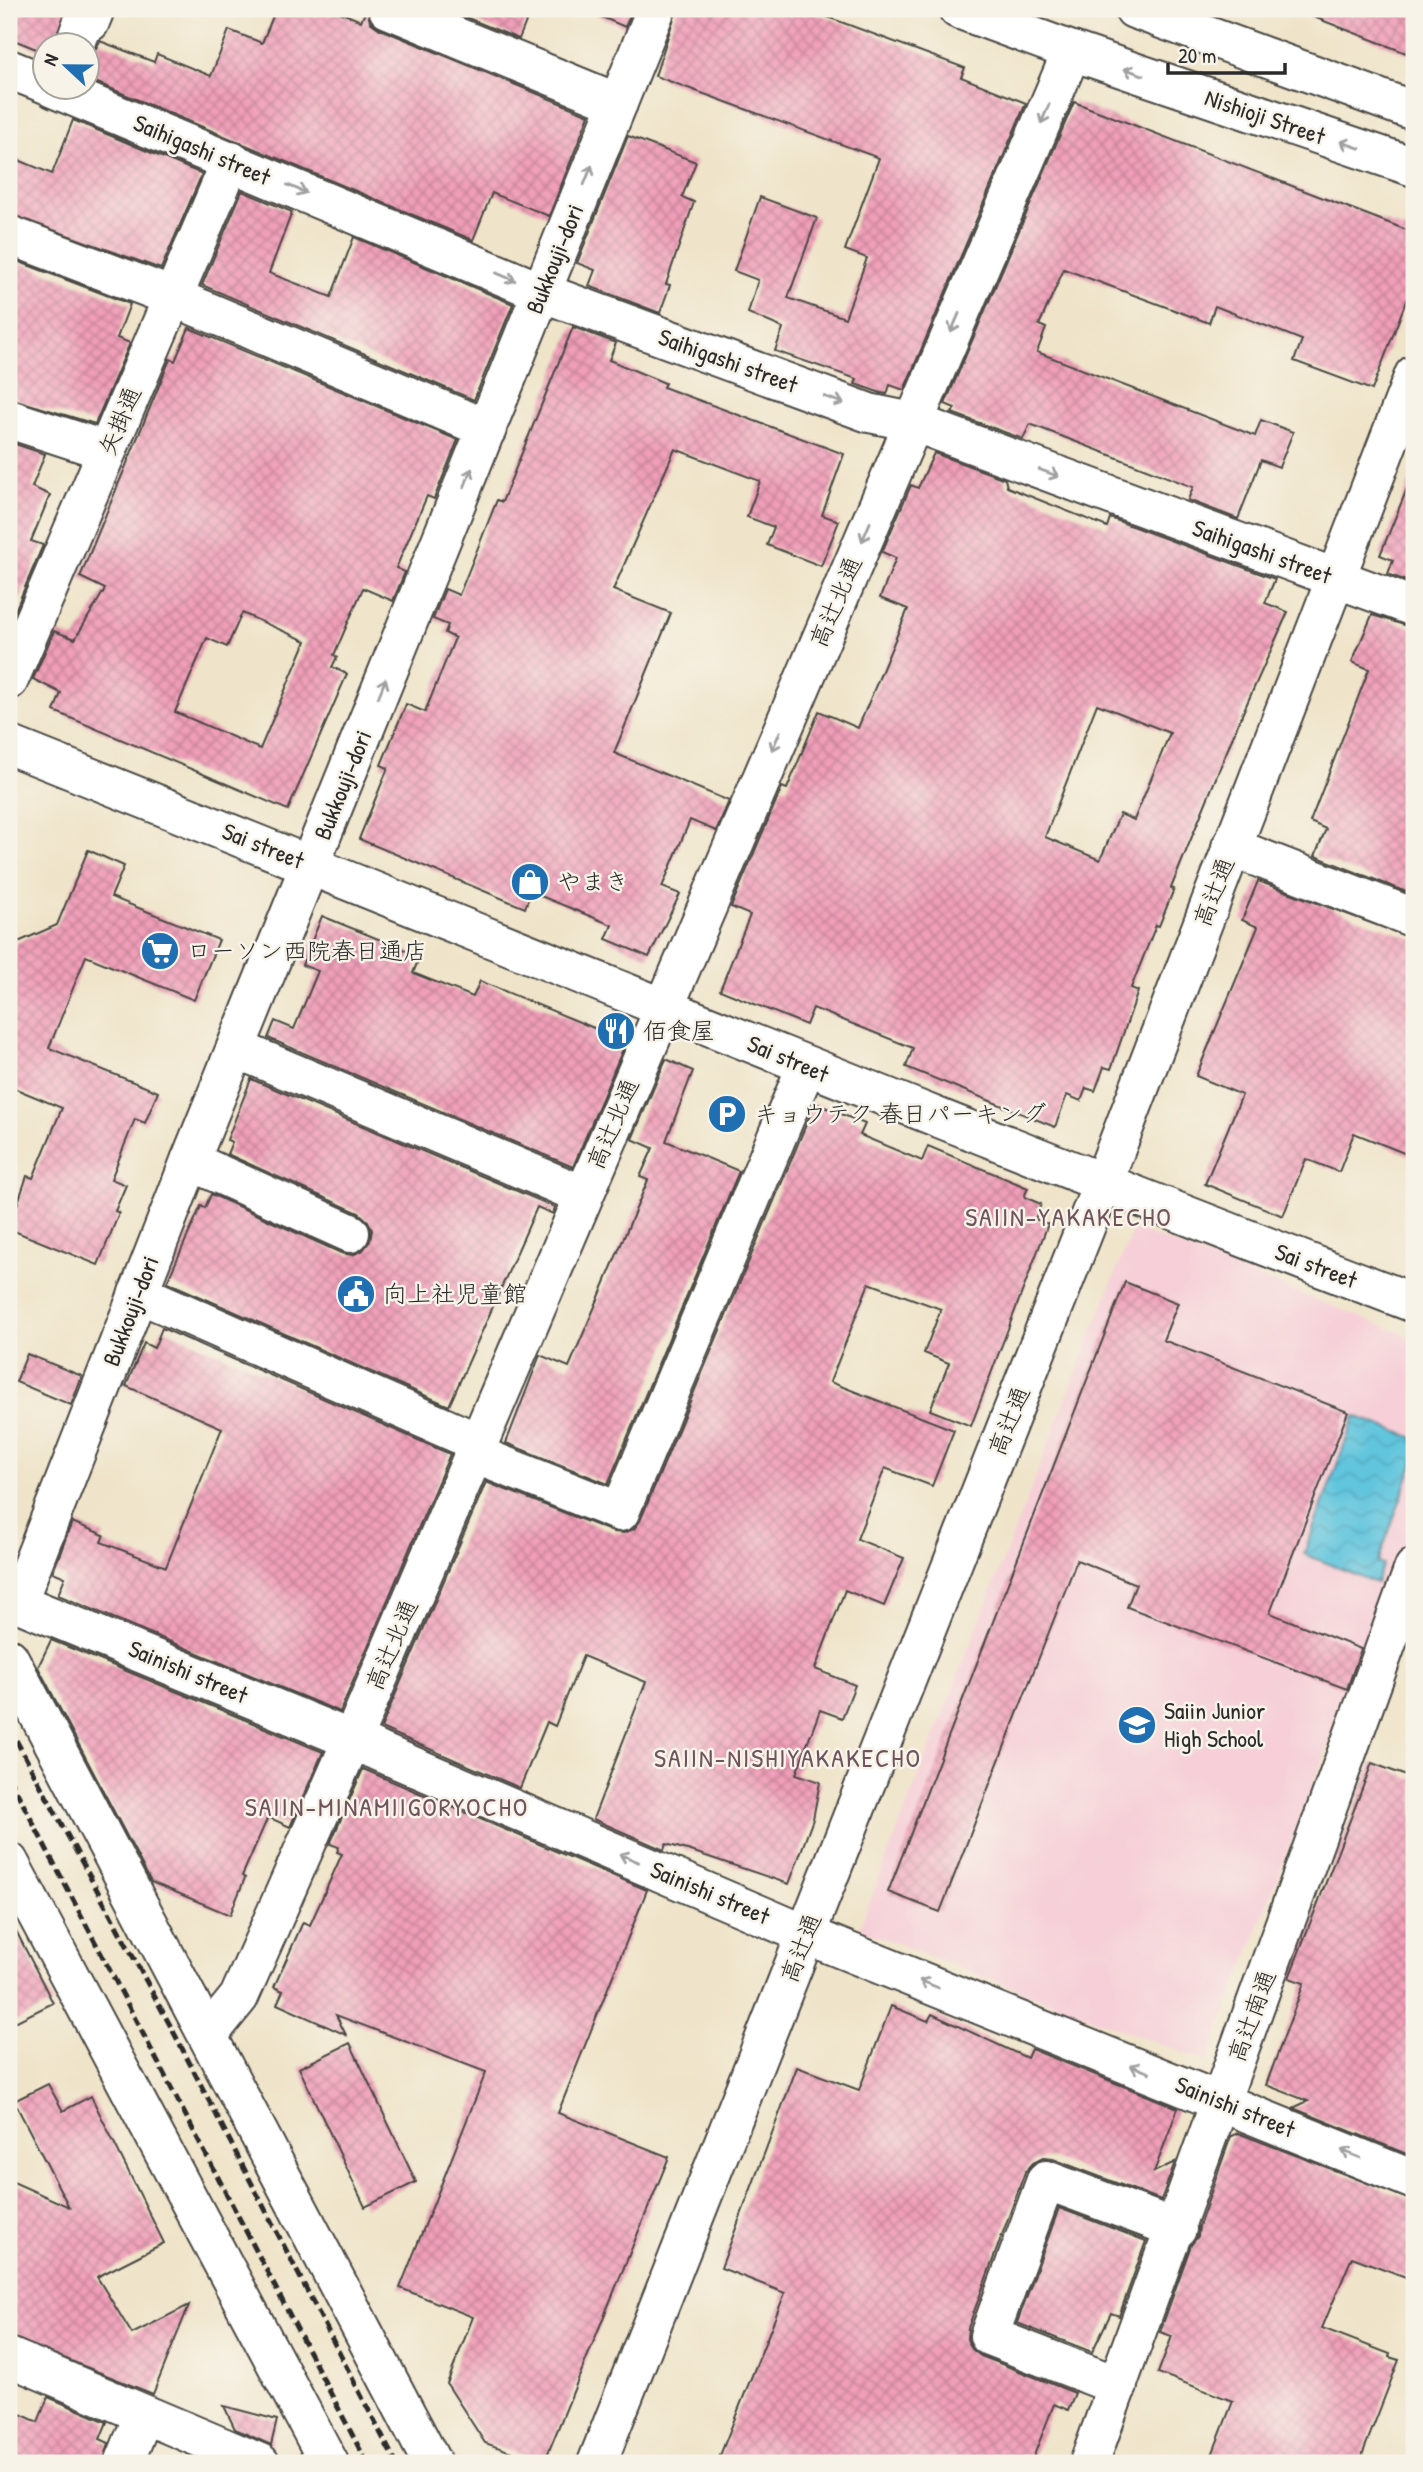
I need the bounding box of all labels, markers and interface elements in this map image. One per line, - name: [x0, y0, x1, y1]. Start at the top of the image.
- north arrow: [32, 32, 102, 102]
- scale bar: [1168, 32, 1285, 76]
- text: 20 m: [1178, 41, 1216, 70]
- text: N: [36, 50, 64, 69]
- one-way arrow: [1124, 65, 1146, 77]
- street label: Nishioji Street: [1201, 81, 1330, 152]
- one-way arrow: [1038, 103, 1051, 124]
- street label: Saihigashi street: [129, 106, 276, 193]
- one-way arrow: [1339, 138, 1361, 150]
- one-way arrow: [583, 165, 596, 187]
- one-way arrow: [285, 183, 307, 196]
- street label: Bukkouji-dori: [518, 199, 591, 318]
- one-way arrow: [495, 271, 517, 284]
- one-way arrow: [948, 312, 961, 333]
- street label: Saihigashi street: [654, 320, 803, 400]
- street label: 矢掛通: [90, 381, 148, 460]
- one-way arrow: [823, 395, 845, 407]
- one-way arrow: [462, 467, 475, 489]
- one-way arrow: [1038, 468, 1060, 480]
- street label: Saihigashi street: [1188, 511, 1337, 591]
- one-way arrow: [859, 521, 872, 542]
- street label: 高辻北通: [802, 551, 869, 652]
- one-way arrow: [376, 678, 389, 700]
- street label: Bukkouji-dori: [306, 725, 379, 844]
- one-way arrow: [769, 730, 782, 752]
- street label: Sai street: [218, 814, 310, 876]
- street label: 高辻通: [1185, 852, 1241, 931]
- shop icon: やまき: [509, 861, 551, 903]
- place label: やまき: [557, 865, 629, 897]
- supermarket icon: ローソン西院春日通店: [139, 930, 181, 972]
- place label: ローソン西院春日通店: [187, 934, 427, 966]
- restaurant icon: 佰食屋: [595, 1010, 637, 1052]
- place label: 佰食屋: [643, 1014, 715, 1046]
- street label: Sai street: [743, 1027, 835, 1090]
- street label: 高辻北通: [579, 1073, 646, 1174]
- parking icon: キョウテク 春日パーキング: [706, 1093, 748, 1135]
- place label: キョウテク 春日パーキング: [754, 1097, 1047, 1129]
- district label: SAIIN-YAKAKECHO: [965, 1199, 1173, 1234]
- street label: Sai street: [1271, 1235, 1363, 1296]
- street label: Bukkouji-dori: [94, 1251, 166, 1370]
- public building icon: 向上社児童館: [335, 1273, 377, 1315]
- place label: 向上社児童館: [383, 1277, 527, 1309]
- street label: 高辻通: [980, 1381, 1036, 1460]
- street label: 高辻北通: [358, 1594, 425, 1695]
- street label: Sainishi street: [124, 1632, 253, 1711]
- place label: Saiin Junior High School: [1164, 1694, 1265, 1754]
- school or university icon: Saiin Junior High School: [1116, 1704, 1158, 1746]
- district label: SAIIN-NISHIYAKAKECHO: [654, 1740, 922, 1775]
- district label: SAIIN-MINAMIIGORYOCHO: [245, 1789, 529, 1824]
- one-way arrow: [618, 1851, 640, 1864]
- street label: Sainishi street: [646, 1853, 775, 1932]
- street label: 高辻通: [772, 1908, 828, 1987]
- street label: 高辻南通: [1220, 1965, 1283, 2066]
- one-way arrow: [919, 1976, 940, 1989]
- one-way arrow: [1130, 2062, 1151, 2075]
- street label: Sainishi street: [1171, 2068, 1301, 2145]
- one-way arrow: [1341, 2147, 1362, 2160]

